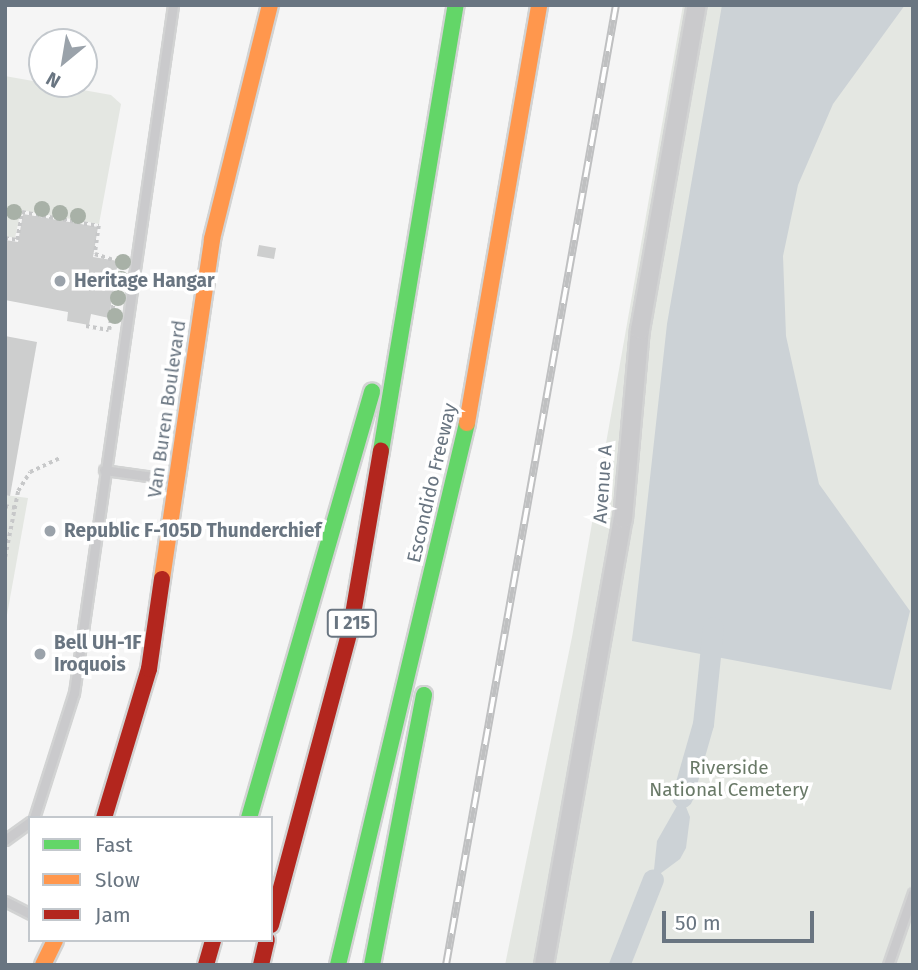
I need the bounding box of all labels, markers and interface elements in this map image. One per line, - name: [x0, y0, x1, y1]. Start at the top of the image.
- north arrow: [28, 28, 98, 98]
- text: N: [42, 67, 64, 93]
- place label: Heritage Hangar: [74, 270, 215, 292]
- marker: Heritage Hangar: [52, 273, 68, 289]
- street label: Van Buren Boulevard: [143, 319, 191, 499]
- street label: Escondido Freeway: [403, 401, 461, 565]
- street label: Avenue A: [589, 444, 617, 524]
- place label: Republic F-105D Thunderchief: [64, 520, 321, 542]
- marker: Republic F-105D Thunderchief: [42, 523, 58, 539]
- road number: I 215: [326, 608, 378, 638]
- place label: Bell UH-1F Iroquois: [54, 632, 141, 676]
- marker: Bell UH-1F Iroquois: [32, 646, 48, 662]
- park label: Riverside National Cemetery: [649, 757, 809, 801]
- legend: [28, 816, 273, 942]
- text: Fast: [95, 832, 133, 858]
- text: Slow: [95, 867, 140, 893]
- scale bar: [666, 897, 818, 941]
- text: Jam: [95, 902, 131, 928]
- text: 50 m: [675, 910, 721, 936]

